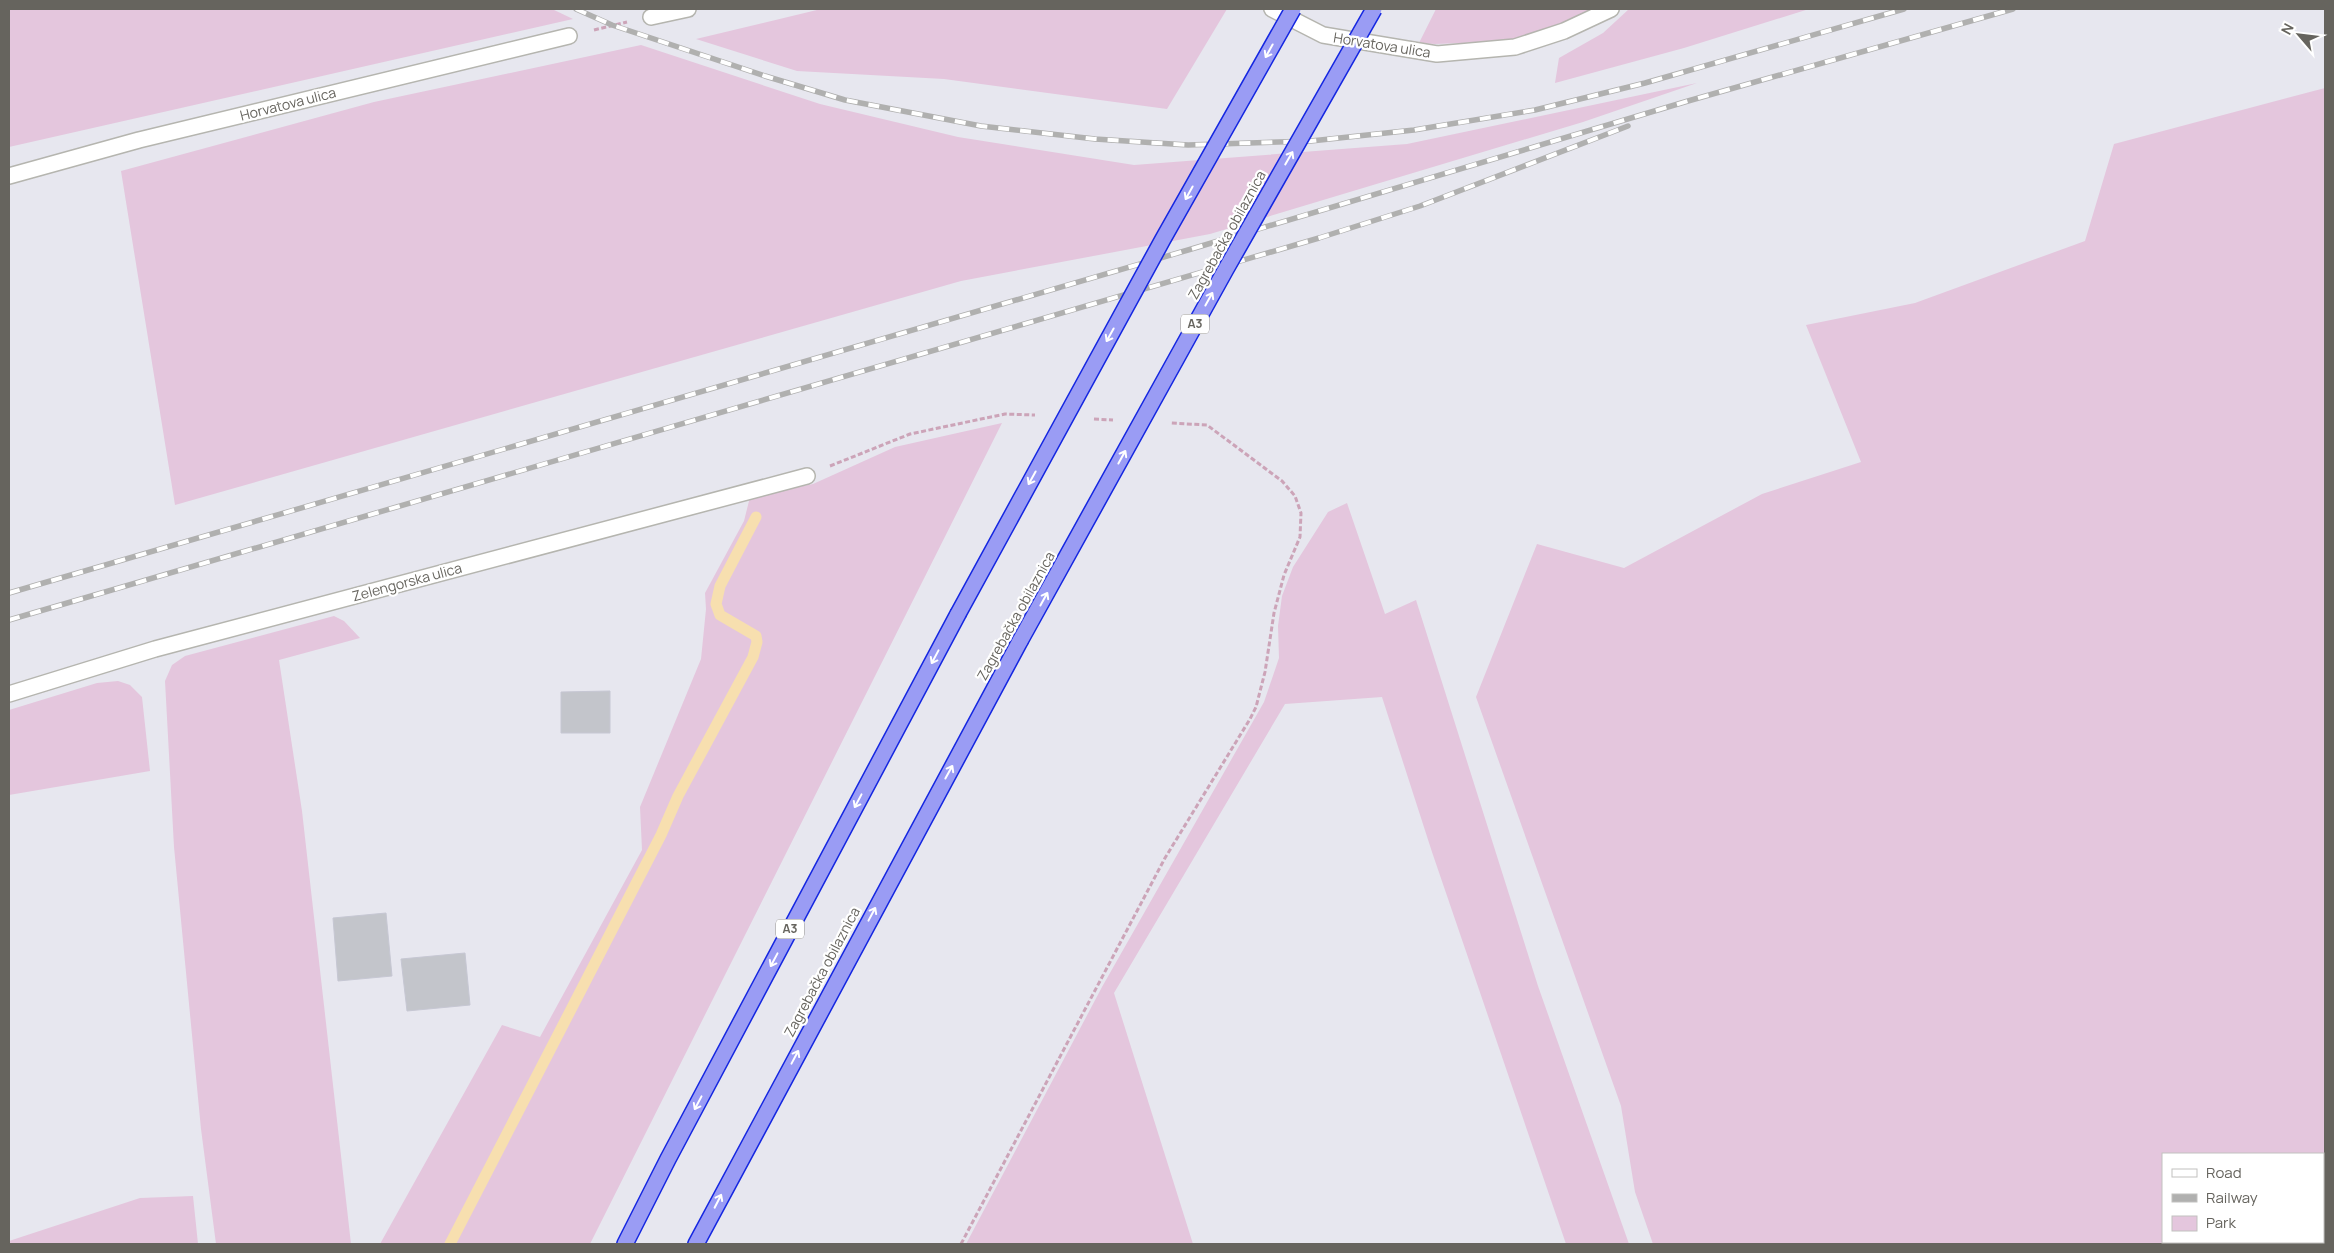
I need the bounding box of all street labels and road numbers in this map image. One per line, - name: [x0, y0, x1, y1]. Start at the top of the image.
- street label: Horvatova ulica: [1332, 27, 1432, 62]
- street label: Horvatova ulica: [238, 82, 338, 125]
- street label: Zagrebačka obilaznica: [1183, 167, 1270, 303]
- road number: A3: [1181, 314, 1209, 334]
- street label: Zagrebačka obilaznica: [972, 548, 1059, 684]
- street label: Zelengorska ulica: [350, 558, 464, 605]
- street label: Zagrebačka obilaznica: [779, 904, 864, 1040]
- road number: A3: [776, 920, 804, 939]

